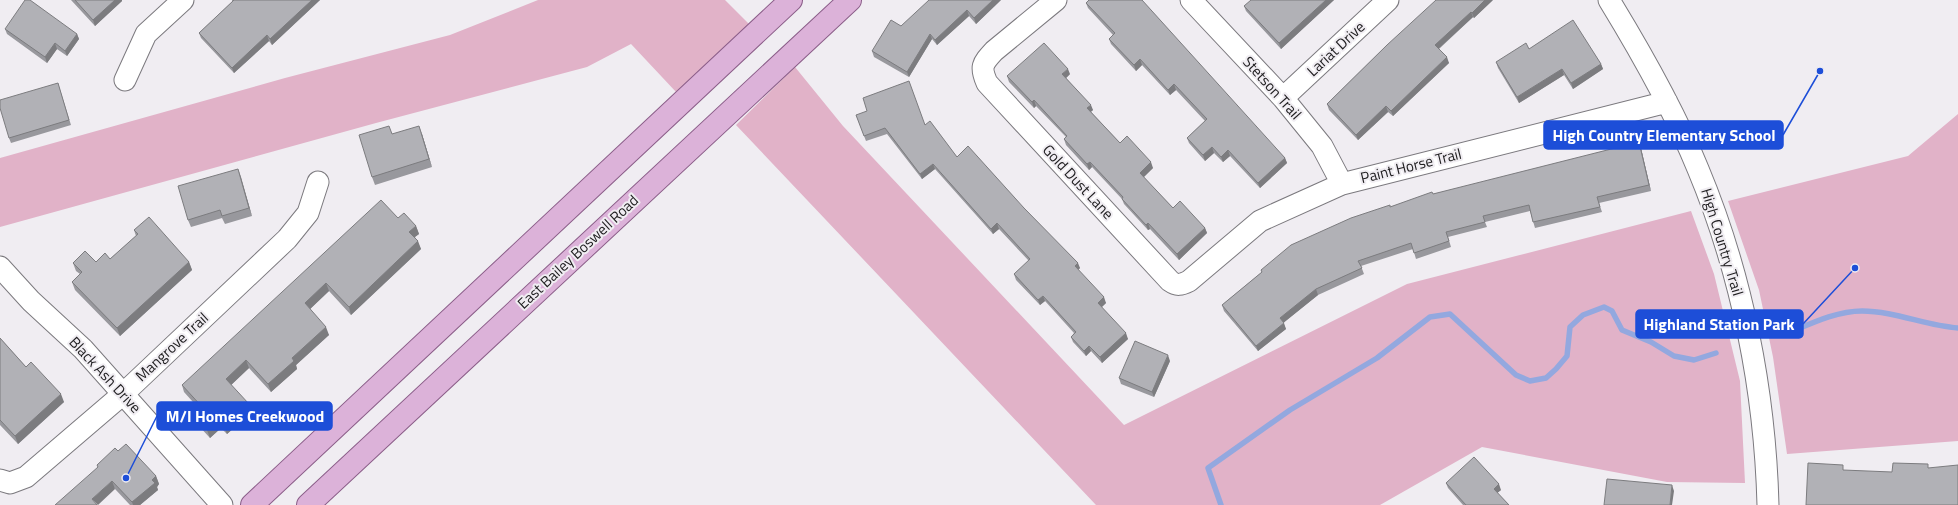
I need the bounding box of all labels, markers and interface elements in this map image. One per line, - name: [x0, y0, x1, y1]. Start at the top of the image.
- street label: Lariat Drive: [1301, 16, 1370, 82]
- street label: Stetson Trail: [1238, 51, 1307, 124]
- callout: High Country Elementary School: [1544, 121, 1783, 149]
- text: High Country Elementary School: [1552, 123, 1776, 147]
- street label: Gold Dust Lane: [1037, 139, 1119, 224]
- street label: Paint Horse Trail: [1358, 142, 1464, 189]
- street label: High Country Trail: [1695, 185, 1750, 299]
- street label: East Bailey Boswell Road: [512, 189, 643, 314]
- street label: Mangrove Trail: [130, 307, 213, 387]
- callout: Highland Station Park: [1636, 310, 1803, 338]
- text: Highland Station Park: [1643, 312, 1795, 336]
- street label: Black Ash Drive: [64, 331, 147, 418]
- callout: M/I Homes Creekwood: [157, 402, 332, 430]
- text: M/I Homes Creekwood: [166, 404, 324, 428]

